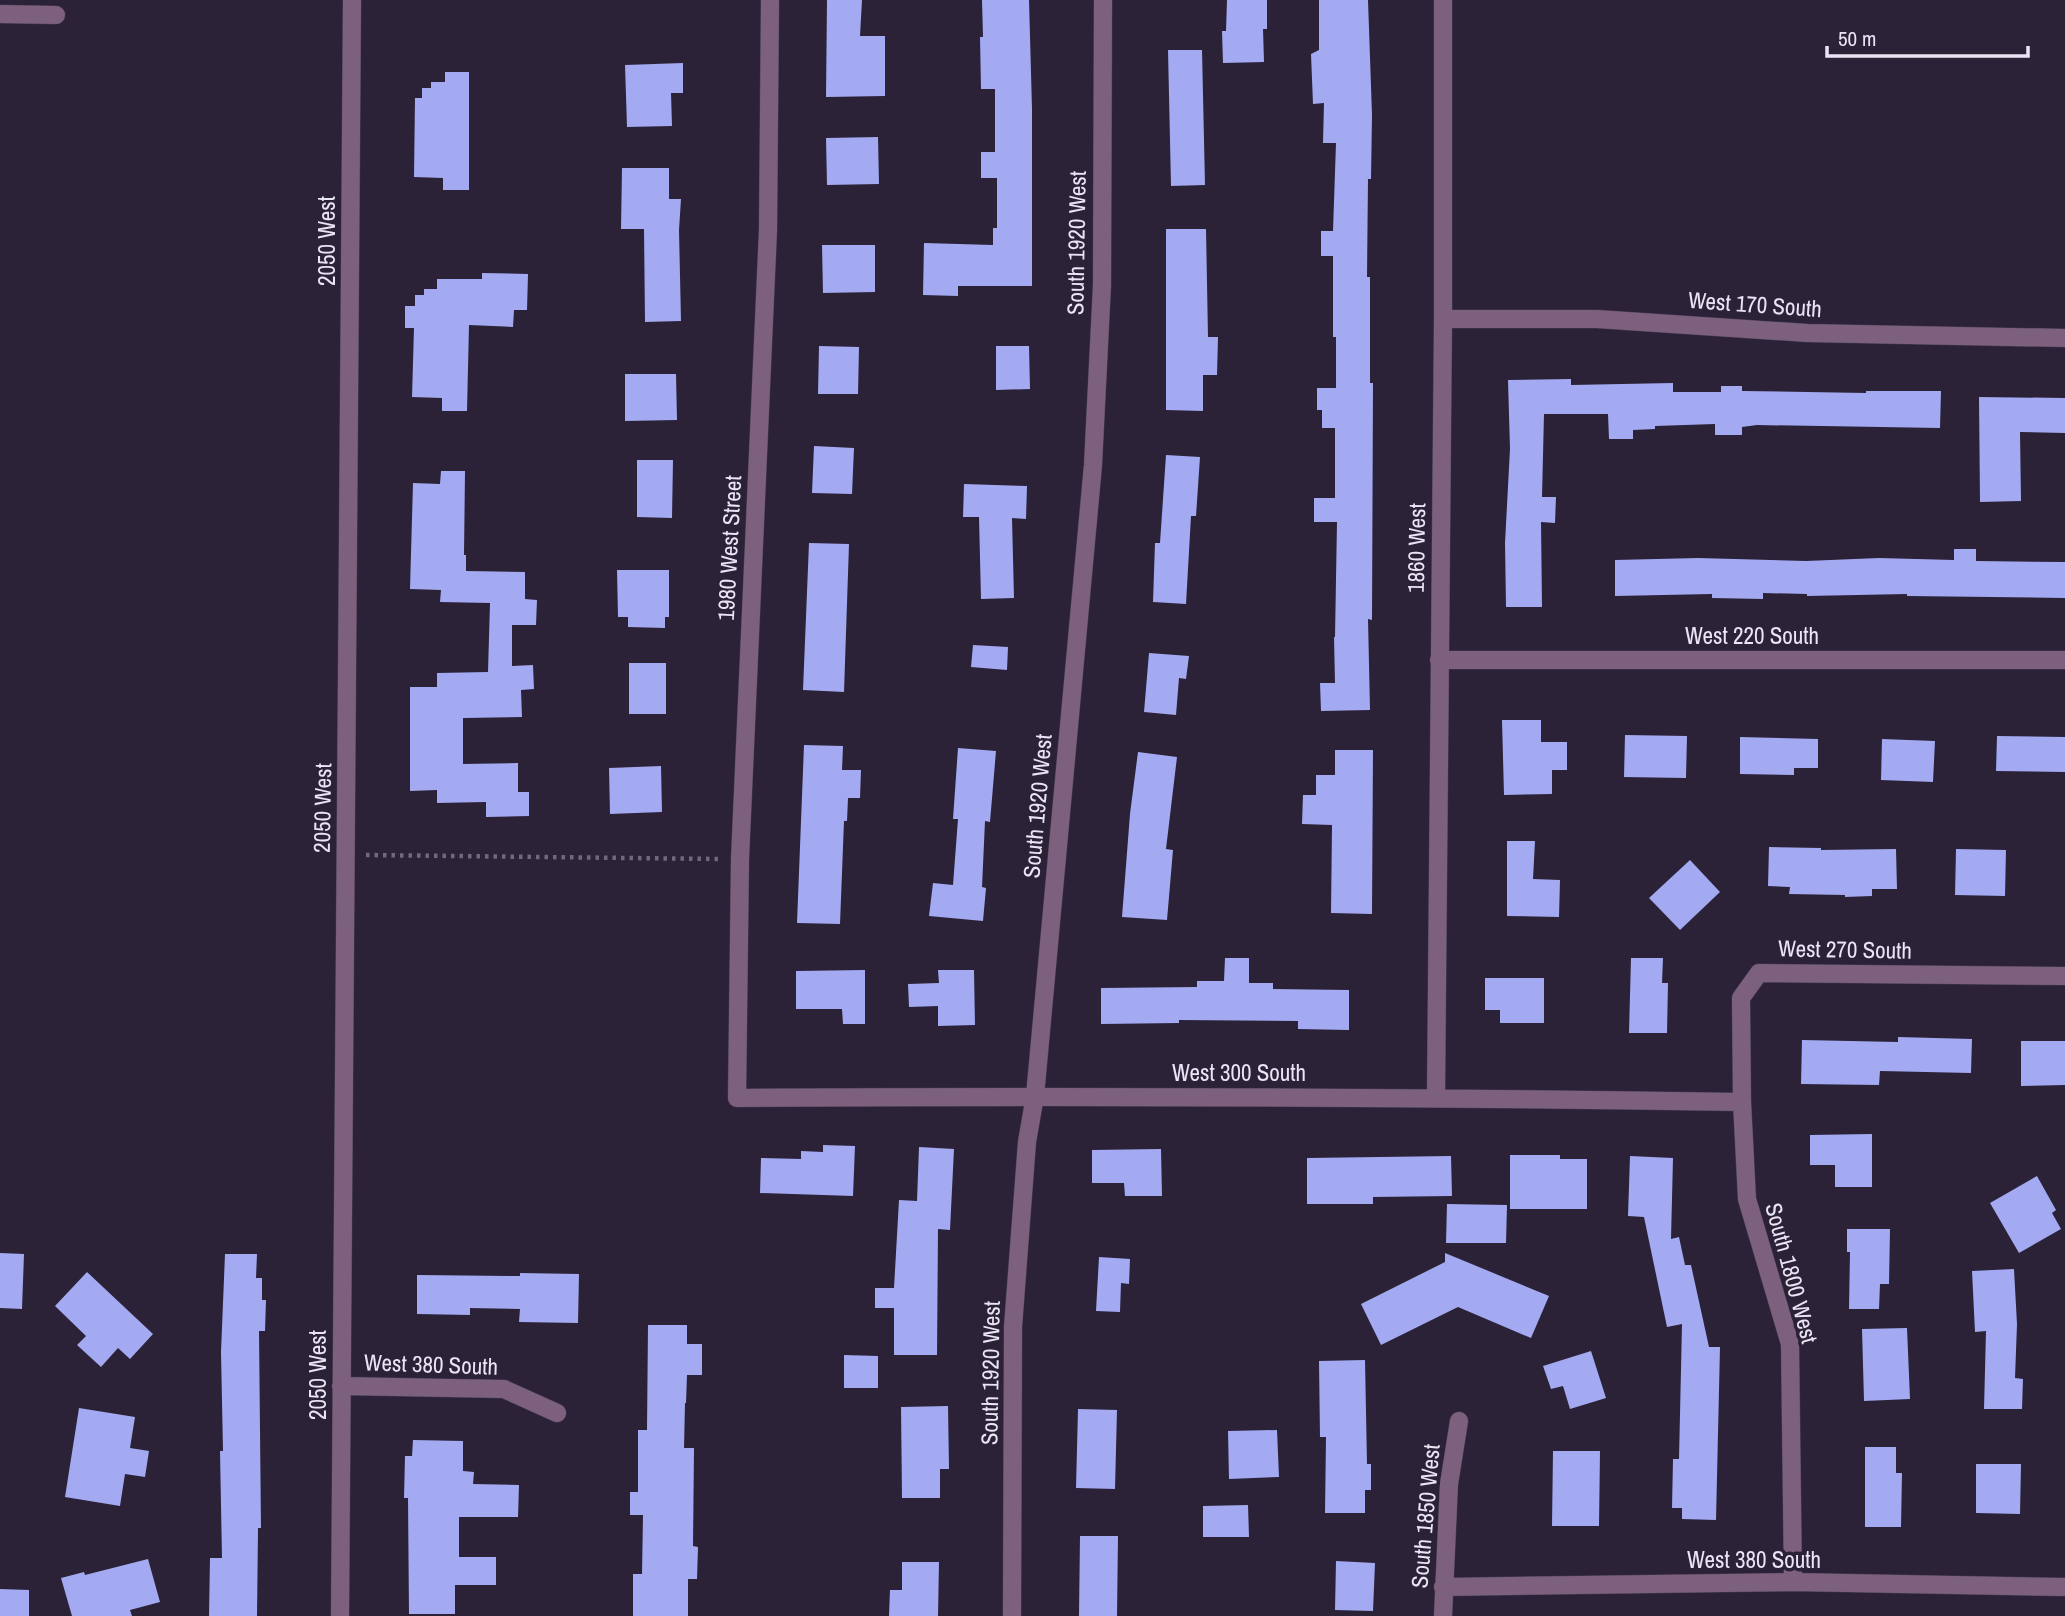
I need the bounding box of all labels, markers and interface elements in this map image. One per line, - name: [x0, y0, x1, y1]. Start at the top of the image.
- scale bar: [1827, 14, 2028, 58]
- text: 50 m: [1838, 24, 1876, 53]
- street label: South 1920 West: [1059, 171, 1093, 315]
- street label: 2050 West: [311, 196, 342, 286]
- street label: West 170 South: [1687, 284, 1823, 324]
- street label: 1980 West Street: [710, 475, 748, 621]
- street label: 1860 West: [1400, 503, 1432, 593]
- street label: West 220 South: [1685, 620, 1819, 651]
- street label: South 1920 West: [1015, 733, 1059, 879]
- street label: 2050 West: [306, 763, 338, 853]
- street label: West 270 South: [1778, 932, 1912, 966]
- street label: West 300 South: [1172, 1057, 1306, 1088]
- street label: South 1800 West: [1758, 1199, 1826, 1347]
- street label: South 1920 West: [973, 1301, 1007, 1445]
- street label: 2050 West: [302, 1330, 333, 1420]
- street label: West 380 South: [364, 1346, 498, 1382]
- street label: South 1850 West: [1403, 1443, 1447, 1589]
- street label: West 380 South: [1687, 1544, 1821, 1575]

